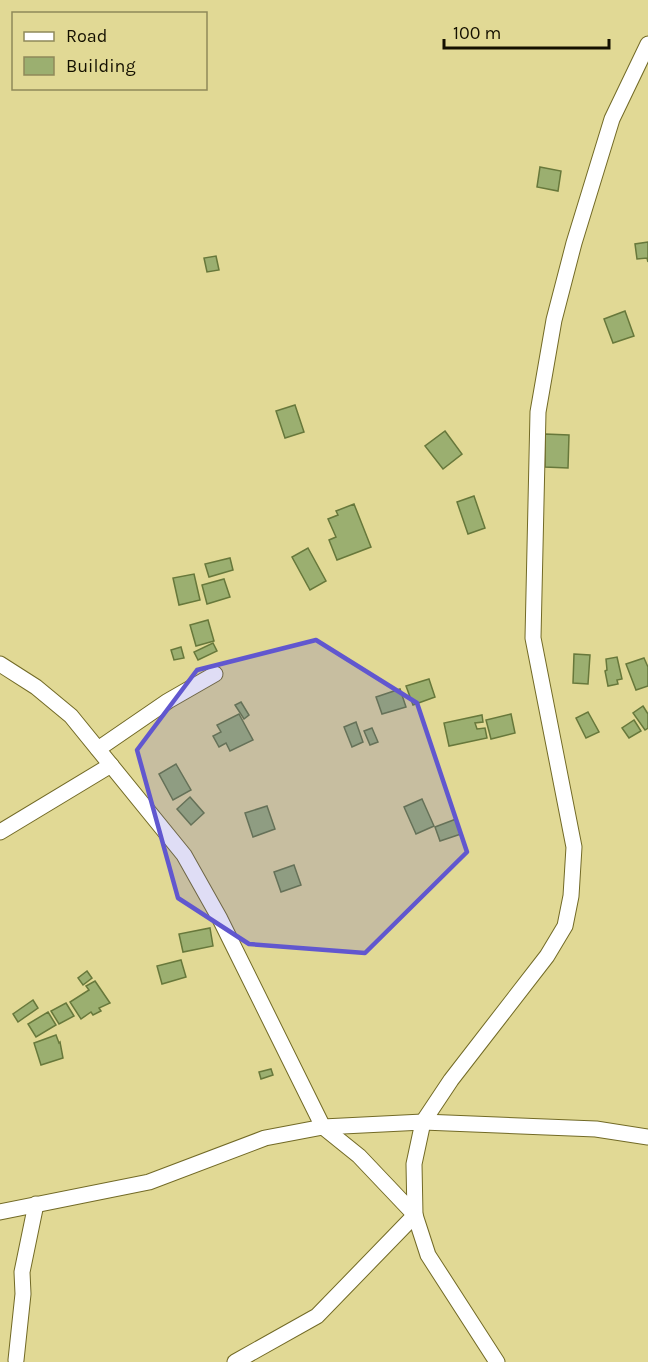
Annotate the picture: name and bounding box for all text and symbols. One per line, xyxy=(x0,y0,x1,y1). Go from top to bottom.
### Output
legend xyxy=(12,12,207,90)
scale bar xyxy=(444,12,609,50)
text: 100 m xyxy=(453,22,501,44)
text: Road xyxy=(66,25,107,47)
text: Building xyxy=(66,55,136,77)

